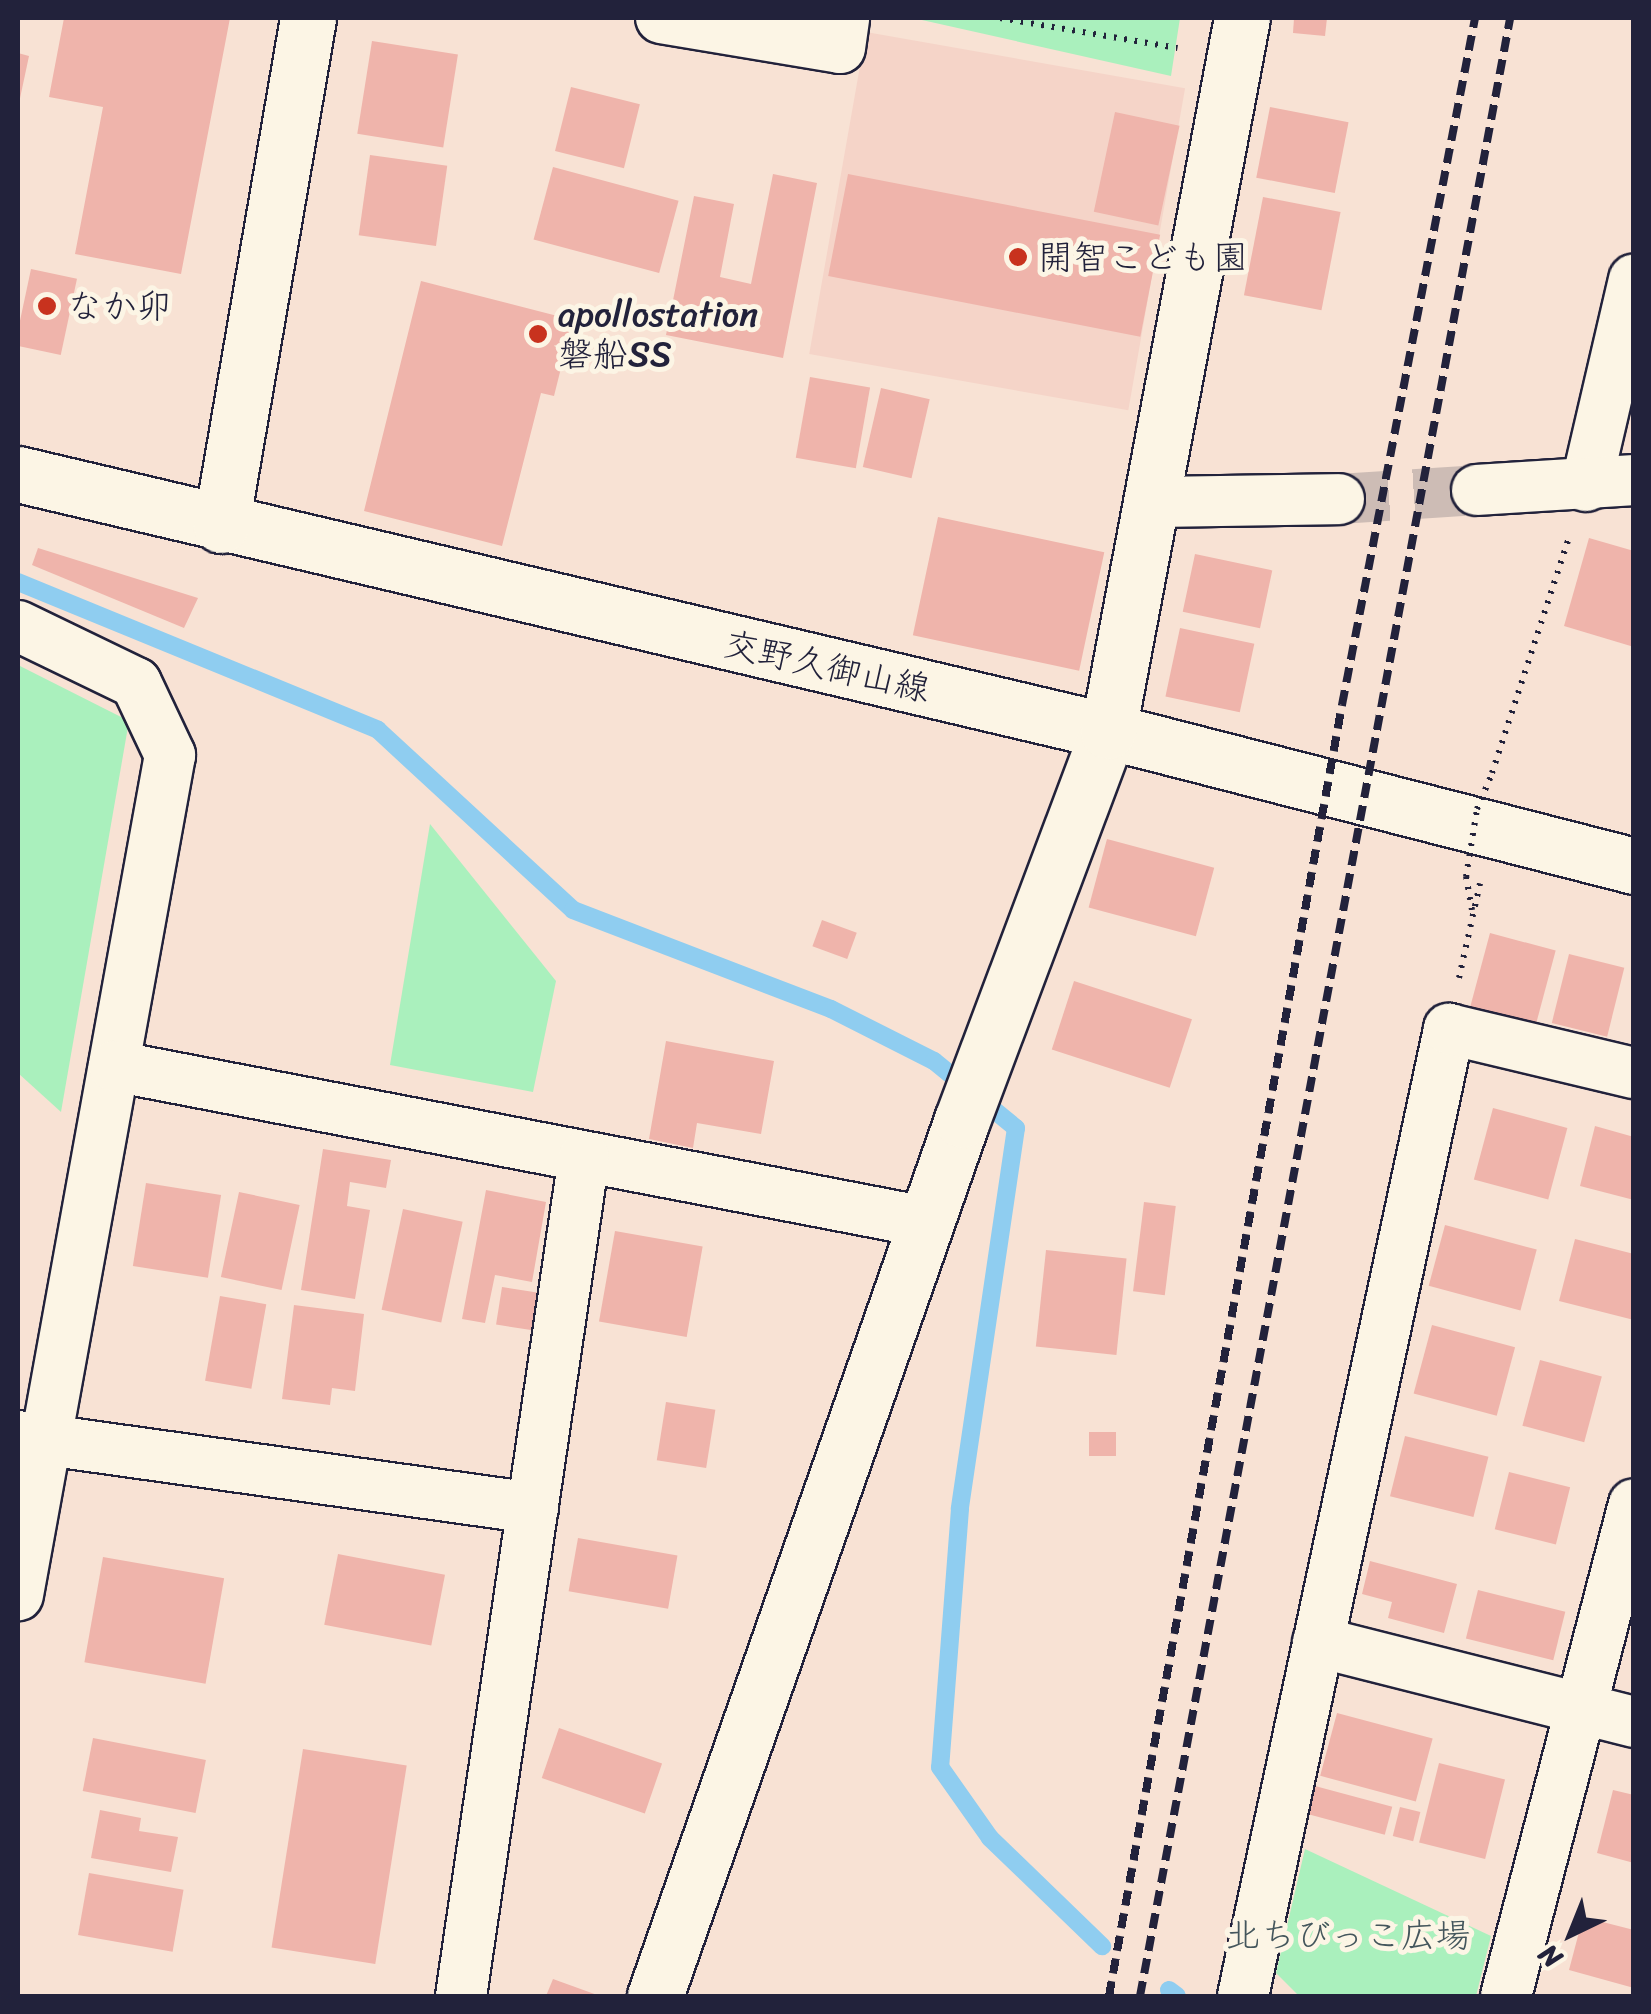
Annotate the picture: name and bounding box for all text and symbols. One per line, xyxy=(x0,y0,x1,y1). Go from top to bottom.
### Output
place label: 開智こども園 xyxy=(1038,236,1248,278)
marker: 開智こども園 xyxy=(1007,246,1029,268)
place label: なか卯 xyxy=(67,285,172,327)
place label: apollostation 磐船SS xyxy=(558,293,758,375)
marker: なか卯 xyxy=(36,295,58,317)
marker: apollostation 磐船SS xyxy=(527,323,549,345)
street label: 交野久御山線 xyxy=(720,622,934,710)
north arrow xyxy=(1521,1884,1621,1984)
park label: 北ちびっこ広場 xyxy=(1226,1914,1470,1956)
text: N xyxy=(1526,1932,1574,1981)

